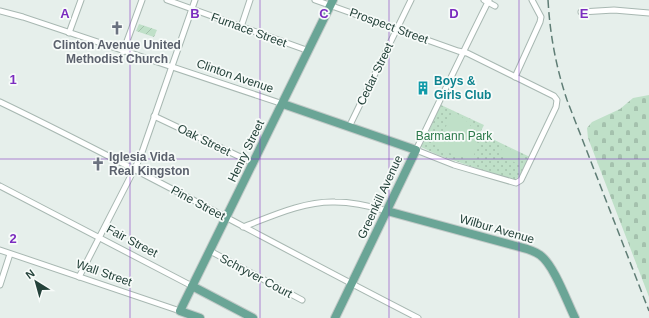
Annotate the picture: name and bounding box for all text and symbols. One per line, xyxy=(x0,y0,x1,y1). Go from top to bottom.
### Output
street label: Prospect Street xyxy=(348,5,431,47)
text: A xyxy=(60,6,70,21)
text: B xyxy=(190,6,200,21)
text: C xyxy=(319,6,329,21)
text: D xyxy=(449,6,459,21)
text: E xyxy=(580,6,589,21)
street label: Furnace Street xyxy=(209,10,289,50)
church icon: Clinton Avenue United Methodist Church xyxy=(109,20,125,36)
place label: Clinton Avenue United Methodist Church xyxy=(53,38,181,66)
street label: Cedar Street xyxy=(354,40,396,108)
street label: Clinton Avenue xyxy=(195,56,276,96)
text: 1 xyxy=(9,72,17,87)
place label: Boys & Girls Club xyxy=(434,74,491,102)
building icon: Boys & Girls Club xyxy=(415,80,431,96)
street label: Henry Street xyxy=(225,117,267,184)
street label: Oak Street xyxy=(175,121,233,159)
park label: Barmann Park xyxy=(416,129,493,143)
place label: Iglesia Vida Real Kingston xyxy=(109,150,190,178)
street label: Greenkill Avenue xyxy=(355,153,406,241)
church icon: Iglesia Vida Real Kingston xyxy=(90,156,106,172)
street label: Pine Street xyxy=(169,183,228,223)
street label: Wilbur Avenue xyxy=(458,212,536,246)
street label: Fair Street xyxy=(104,222,161,261)
text: 2 xyxy=(9,231,17,246)
street label: Schryver Court xyxy=(217,251,295,301)
street label: Wall Street xyxy=(74,257,134,289)
north arrow xyxy=(16,262,56,302)
text: N xyxy=(23,267,37,281)

